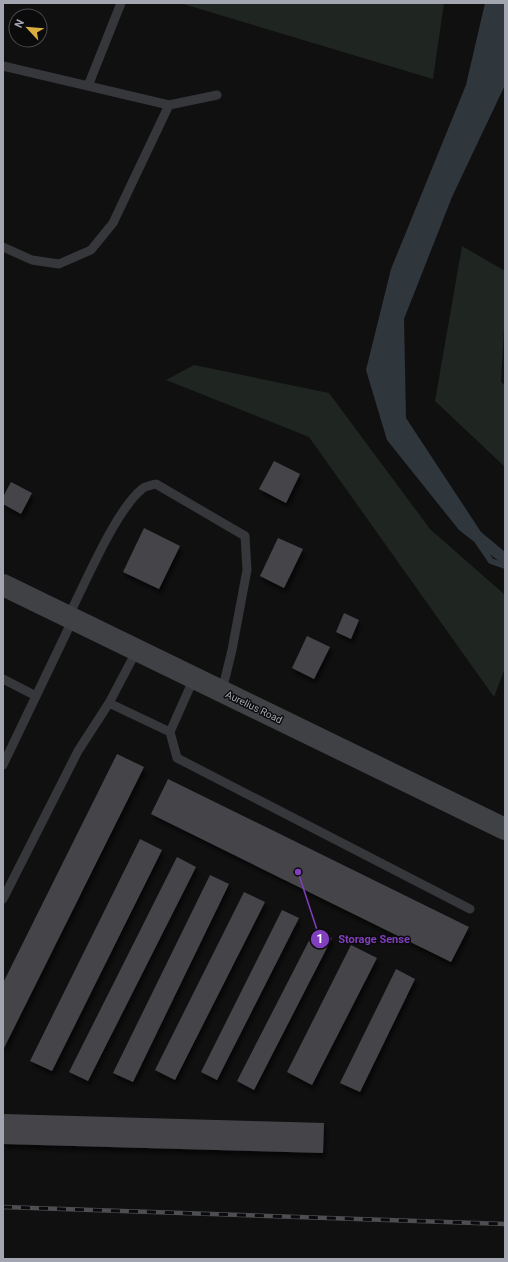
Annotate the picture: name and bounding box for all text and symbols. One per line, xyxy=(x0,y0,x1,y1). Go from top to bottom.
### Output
north arrow xyxy=(8,8,48,48)
text: N xyxy=(12,17,27,30)
street label: Aurelius Road xyxy=(224,689,284,725)
callout: Storage Sense xyxy=(310,927,418,950)
text: 1 xyxy=(317,932,323,946)
text: Storage Sense xyxy=(338,933,410,946)

